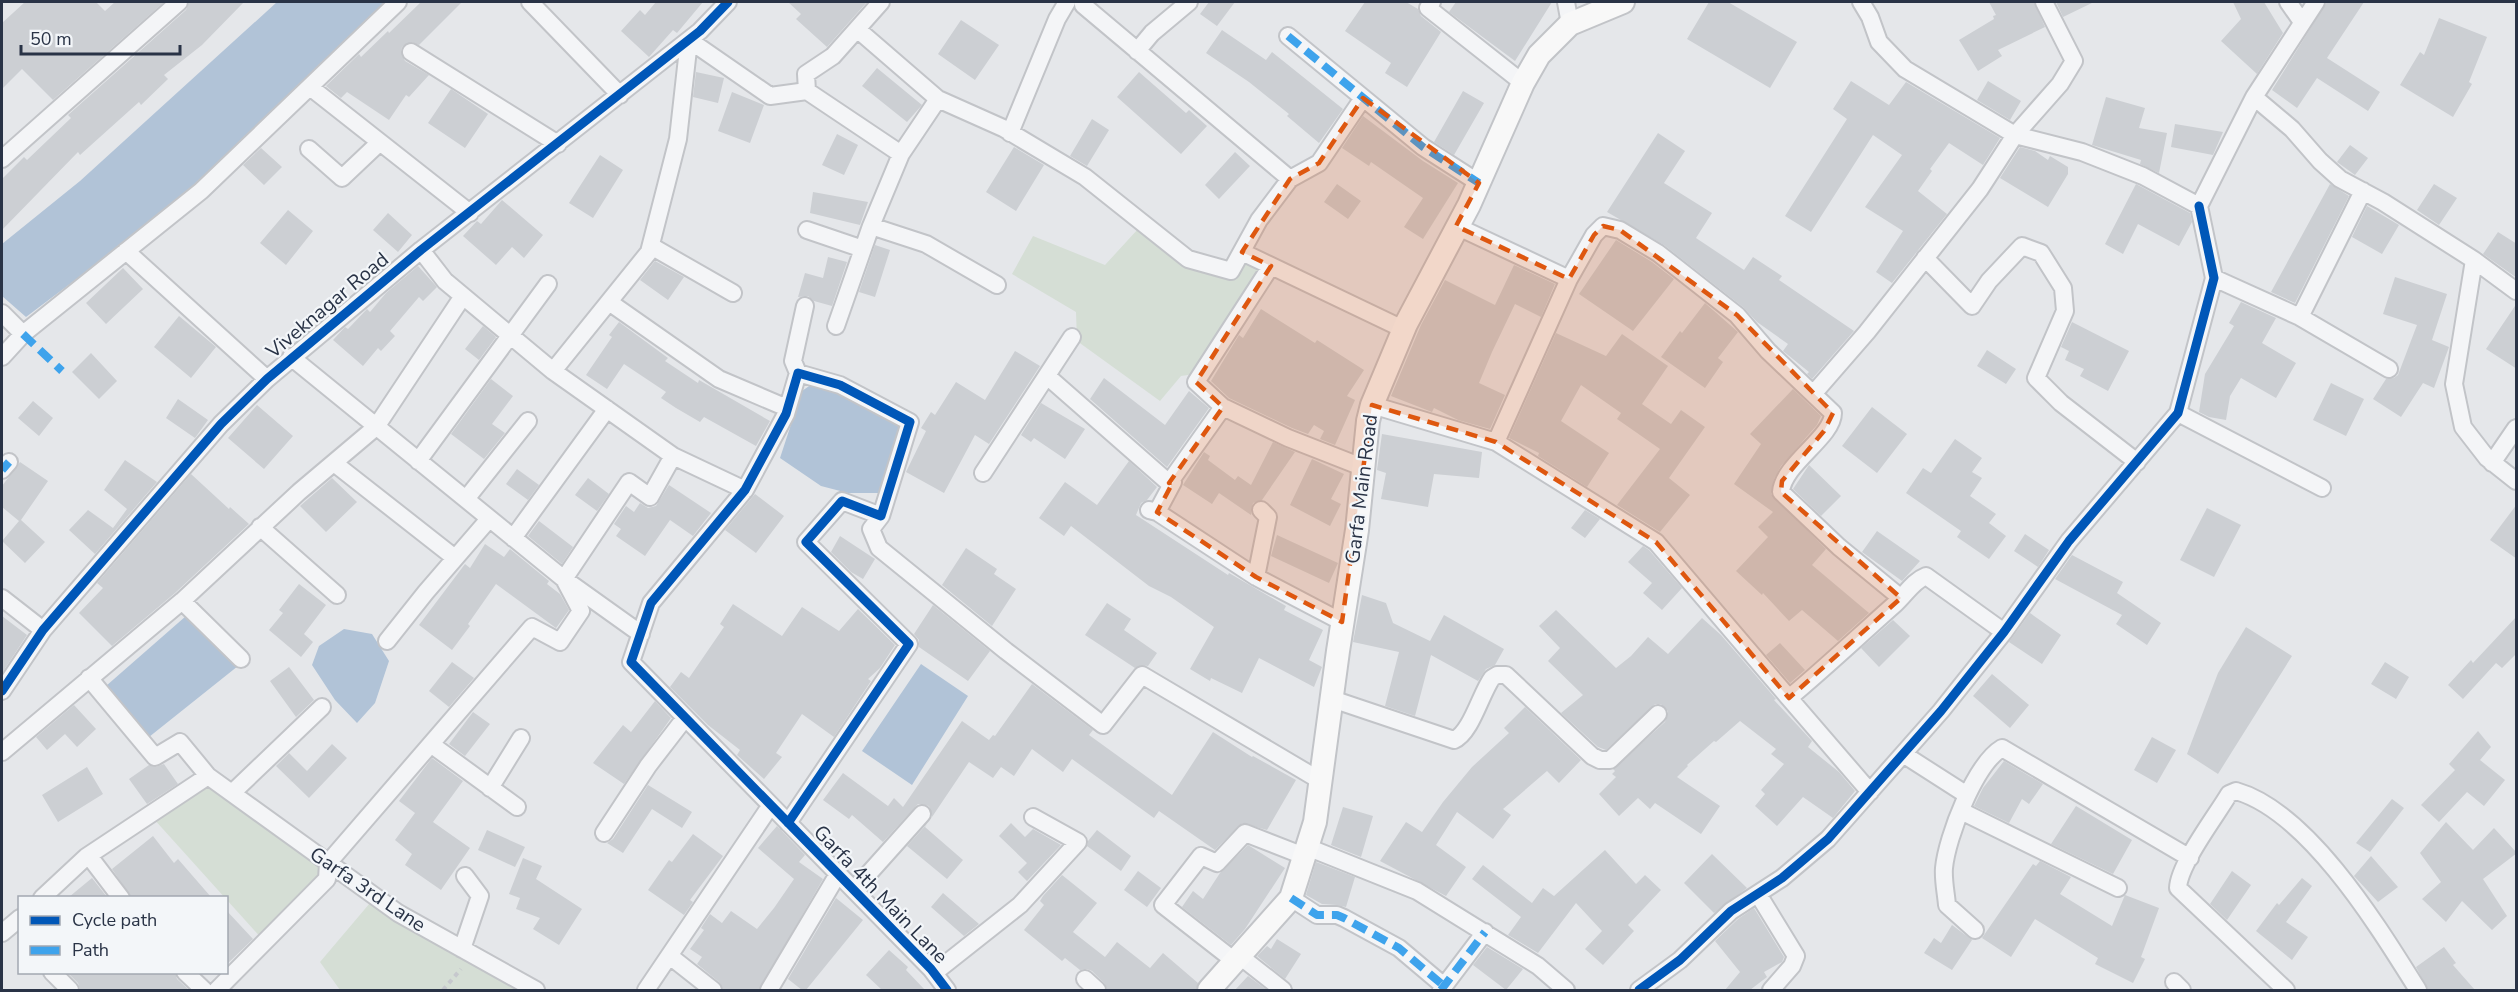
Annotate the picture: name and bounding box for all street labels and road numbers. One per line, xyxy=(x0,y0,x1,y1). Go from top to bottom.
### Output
street label: Viveknagar Road xyxy=(260,246,394,365)
street label: Garfa Main Road xyxy=(1339,413,1384,565)
street label: Garfa 4th Main Lane xyxy=(807,819,954,970)
street label: Garfa 3rd Lane xyxy=(304,841,431,938)

